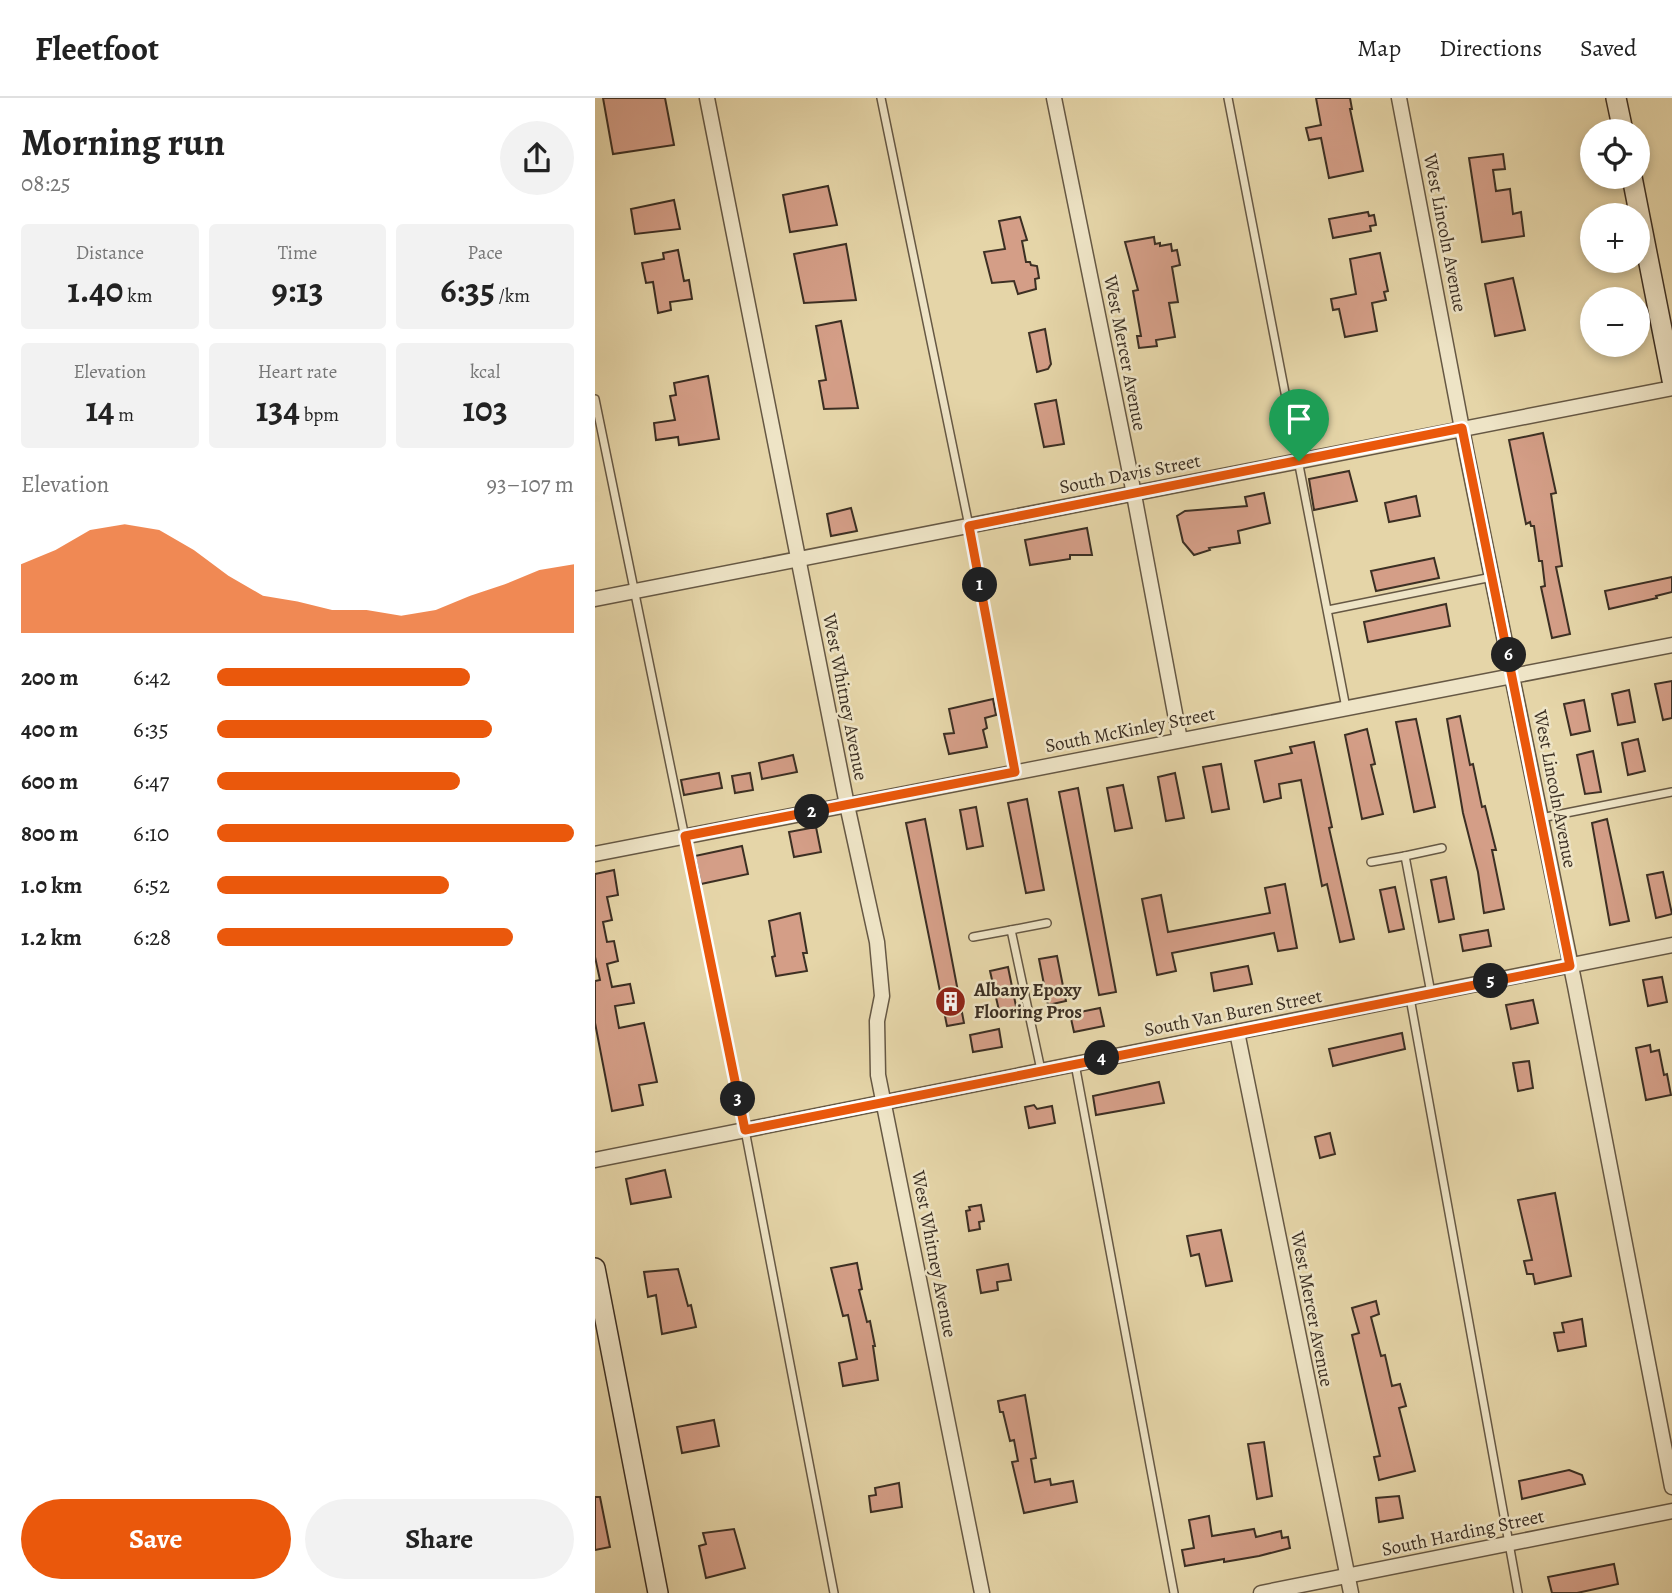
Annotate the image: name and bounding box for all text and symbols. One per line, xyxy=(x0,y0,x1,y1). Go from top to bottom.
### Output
text: Fleetfoot xyxy=(35,26,159,71)
text: Map xyxy=(1357,32,1401,64)
text: Directions xyxy=(1439,32,1542,64)
text: Saved xyxy=(1580,32,1637,64)
text: Morning run xyxy=(21,116,225,168)
map controls xyxy=(1580,119,1650,357)
button: locate xyxy=(1580,119,1650,189)
button: share xyxy=(500,121,574,195)
street label: West Lincoln Avenue xyxy=(1417,151,1473,314)
text: 08:25 xyxy=(21,168,71,199)
button: + xyxy=(1580,203,1650,273)
text: Distance xyxy=(76,240,144,266)
text: Time xyxy=(278,240,317,266)
text: Pace xyxy=(468,240,503,266)
text: 1.40 xyxy=(67,266,123,314)
text: 9:13 xyxy=(271,266,324,314)
text: 6:35 xyxy=(440,266,495,314)
street label: West Mercer Avenue xyxy=(1097,272,1153,433)
text: km xyxy=(123,283,152,309)
text: /km xyxy=(495,283,530,309)
button: − xyxy=(1580,287,1650,357)
text: Elevation xyxy=(73,359,146,385)
text: Heart rate xyxy=(258,359,337,385)
text: kcal xyxy=(470,359,500,385)
text: 14 xyxy=(86,385,115,433)
text: 134 xyxy=(256,385,300,433)
text: 103 xyxy=(463,385,508,433)
pin xyxy=(1269,389,1329,461)
icon: arrive xyxy=(1280,400,1318,438)
text: m xyxy=(115,402,134,428)
text: bpm xyxy=(300,402,339,428)
street label: South Davis Street xyxy=(1057,448,1203,500)
text: Elevation xyxy=(21,469,109,500)
text: 93–107 m xyxy=(487,469,574,500)
pin: 1 xyxy=(963,568,997,602)
text: 1 xyxy=(976,571,983,597)
street label: West Whitney Avenue xyxy=(816,610,874,783)
pin: 6 xyxy=(1492,638,1527,672)
text: 6 xyxy=(1504,641,1513,667)
text: 200 m xyxy=(21,662,79,693)
text: 6:42 xyxy=(133,662,170,693)
street label: South McKinley Street xyxy=(1043,701,1217,759)
street label: West Lincoln Avenue xyxy=(1527,707,1583,870)
text: 400 m xyxy=(21,714,78,745)
text: 6:35 xyxy=(133,714,169,745)
text: 600 m xyxy=(21,766,78,797)
text: 6:47 xyxy=(133,766,169,797)
pin: 2 xyxy=(795,794,829,830)
text: 2 xyxy=(807,798,816,824)
text: 800 m xyxy=(21,818,78,849)
text: 6:10 xyxy=(133,818,169,849)
text: 1.0 km xyxy=(21,870,82,901)
text: 6:52 xyxy=(133,870,170,901)
text: 1.2 km xyxy=(21,922,82,953)
text: 6:28 xyxy=(133,922,171,953)
pin: 5 xyxy=(1473,964,1509,998)
text: 5 xyxy=(1486,967,1495,993)
place label: Albany Epoxy Flooring Pros xyxy=(973,977,1083,1025)
street label: South Van Buren Street xyxy=(1142,983,1324,1043)
building icon: Albany Epoxy Flooring Pros xyxy=(934,984,968,1018)
pin: 4 xyxy=(1085,1040,1119,1076)
text: 4 xyxy=(1097,1044,1106,1070)
pin: 3 xyxy=(720,1082,755,1116)
text: 3 xyxy=(733,1085,742,1111)
street label: West Whitney Avenue xyxy=(905,1167,963,1340)
street label: West Mercer Avenue xyxy=(1284,1228,1340,1389)
button: Save xyxy=(21,1499,291,1579)
button: Share xyxy=(305,1499,574,1579)
street label: South Harding Street xyxy=(1379,1503,1547,1563)

